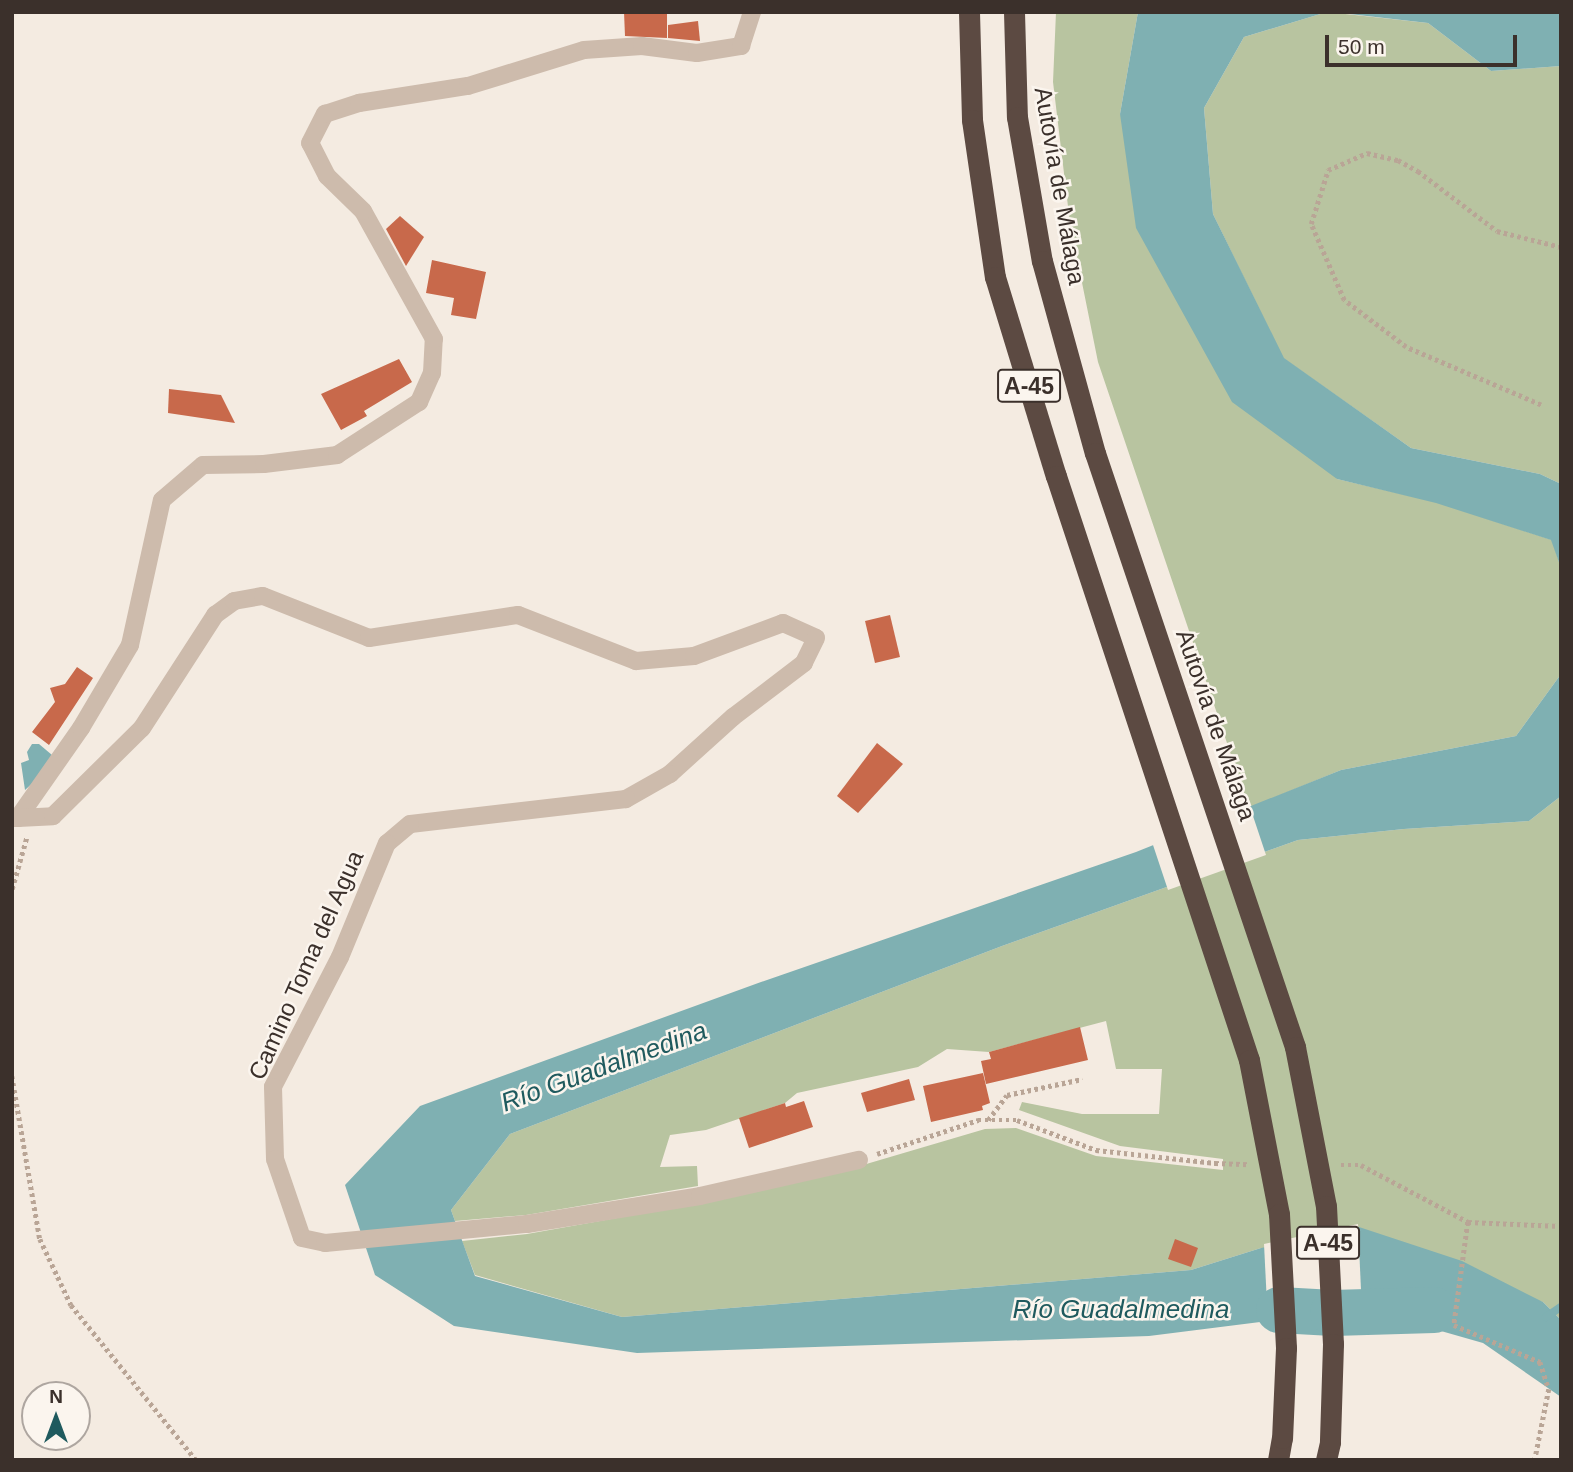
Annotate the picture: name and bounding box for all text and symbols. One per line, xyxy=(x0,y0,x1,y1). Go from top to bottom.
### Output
scale bar xyxy=(1328,21,1520,65)
text: 50 m xyxy=(1338,35,1385,58)
street label: Autovía de Málaga xyxy=(1028,85,1092,287)
road number: A-45 xyxy=(996,366,1062,406)
street label: Autovía de Málaga xyxy=(1170,626,1262,824)
street label: Camino Toma del Agua xyxy=(242,845,370,1085)
water label: Río Guadalmedina xyxy=(497,1015,711,1119)
road number: A-45 xyxy=(1295,1224,1361,1262)
water label: Río Guadalmedina xyxy=(1013,1294,1229,1326)
north arrow xyxy=(21,1381,91,1451)
text: N xyxy=(49,1386,63,1407)

